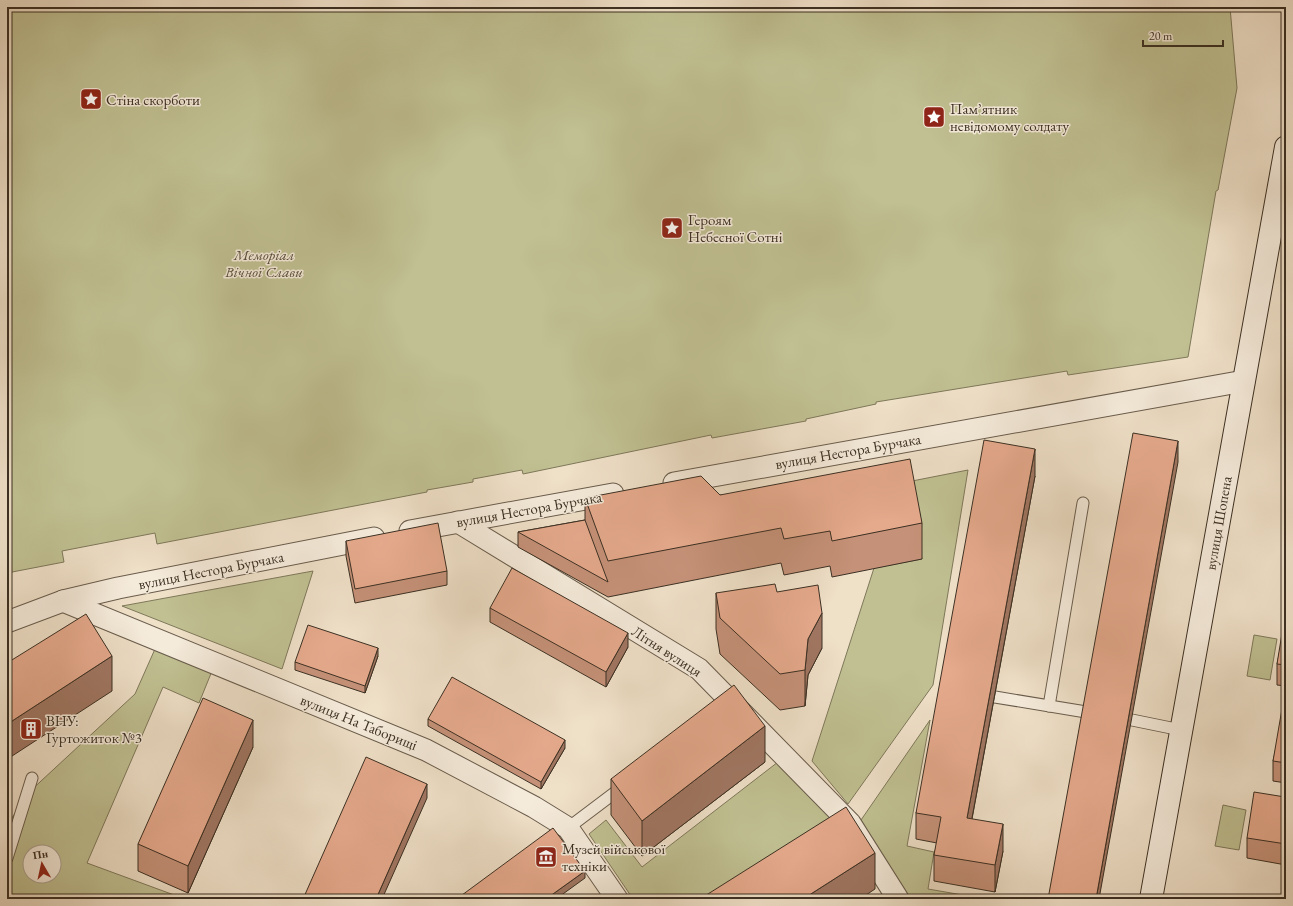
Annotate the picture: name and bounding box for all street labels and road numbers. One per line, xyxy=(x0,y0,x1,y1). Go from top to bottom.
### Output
street label: вулиця Нестора Бурчака xyxy=(774,429,922,473)
street label: вулиця Шопена xyxy=(1200,475,1236,571)
street label: вулиця Нестора Бурчака xyxy=(455,487,603,531)
street label: вулиця Нестора Бурчака xyxy=(137,547,285,593)
street label: Літня вулиця xyxy=(628,621,706,681)
street label: вулиця На Таборищі xyxy=(298,690,421,754)

